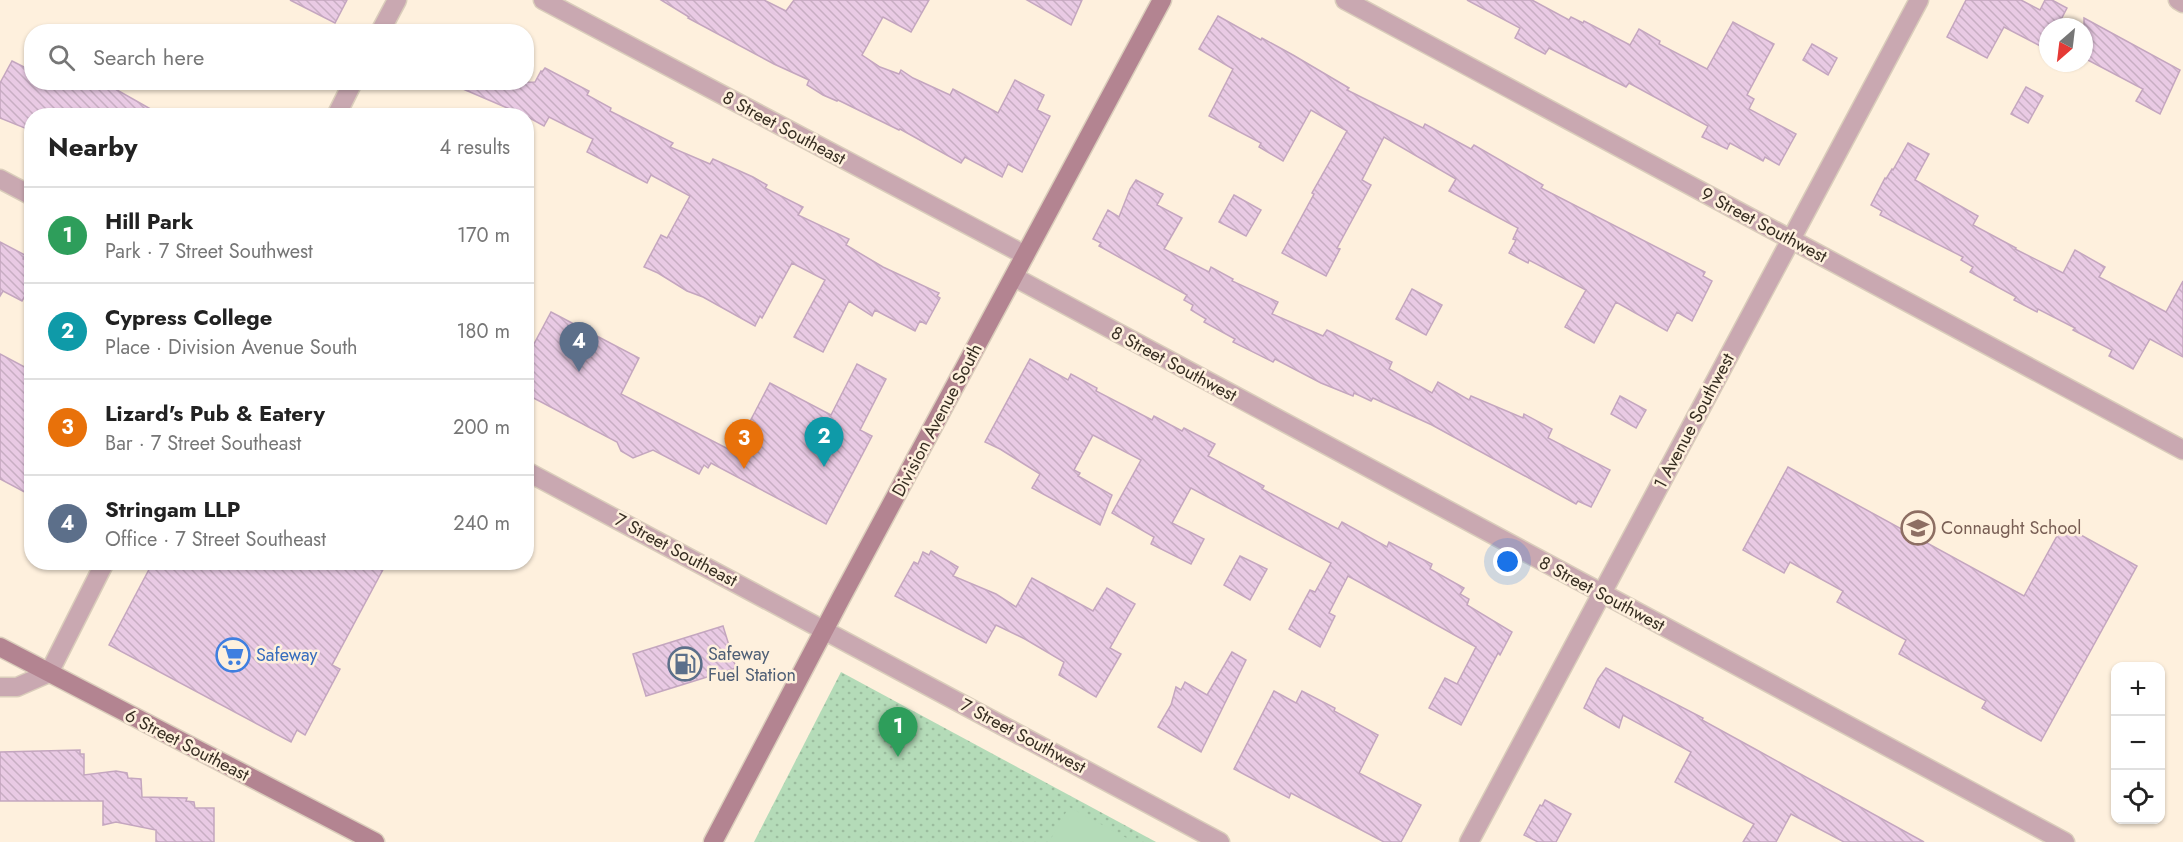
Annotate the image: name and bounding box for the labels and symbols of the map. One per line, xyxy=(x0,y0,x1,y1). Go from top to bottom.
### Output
north arrow xyxy=(2039,18,2093,72)
street label: 8 Street Southeast xyxy=(718,85,851,172)
street label: 9 Street Southwest xyxy=(1696,181,1832,270)
street label: 8 Street Southwest xyxy=(1106,320,1242,408)
pin: 4 xyxy=(560,322,598,372)
street label: Division Avenue South xyxy=(885,339,989,501)
street label: 1 Avenue Southwest xyxy=(1647,348,1741,494)
pin: 2 xyxy=(804,418,844,467)
pin: 3 xyxy=(724,420,764,469)
street label: 7 Street Southeast xyxy=(610,507,743,594)
school or university icon: Connaught School xyxy=(1900,510,1936,546)
place label: Connaught School xyxy=(1941,515,2081,541)
your location xyxy=(1493,547,1522,576)
street label: 8 Street Southwest xyxy=(1534,550,1670,638)
supermarket icon: Safeway xyxy=(215,637,251,673)
place label: Safeway Fuel Station xyxy=(708,641,796,688)
place label: Safeway xyxy=(256,642,317,668)
fuel station icon: Safeway Fuel Station xyxy=(667,646,703,682)
street label: 7 Street Southwest xyxy=(956,692,1091,780)
street label: 6 Street Southeast xyxy=(120,702,254,788)
pin: 1 xyxy=(878,708,918,757)

